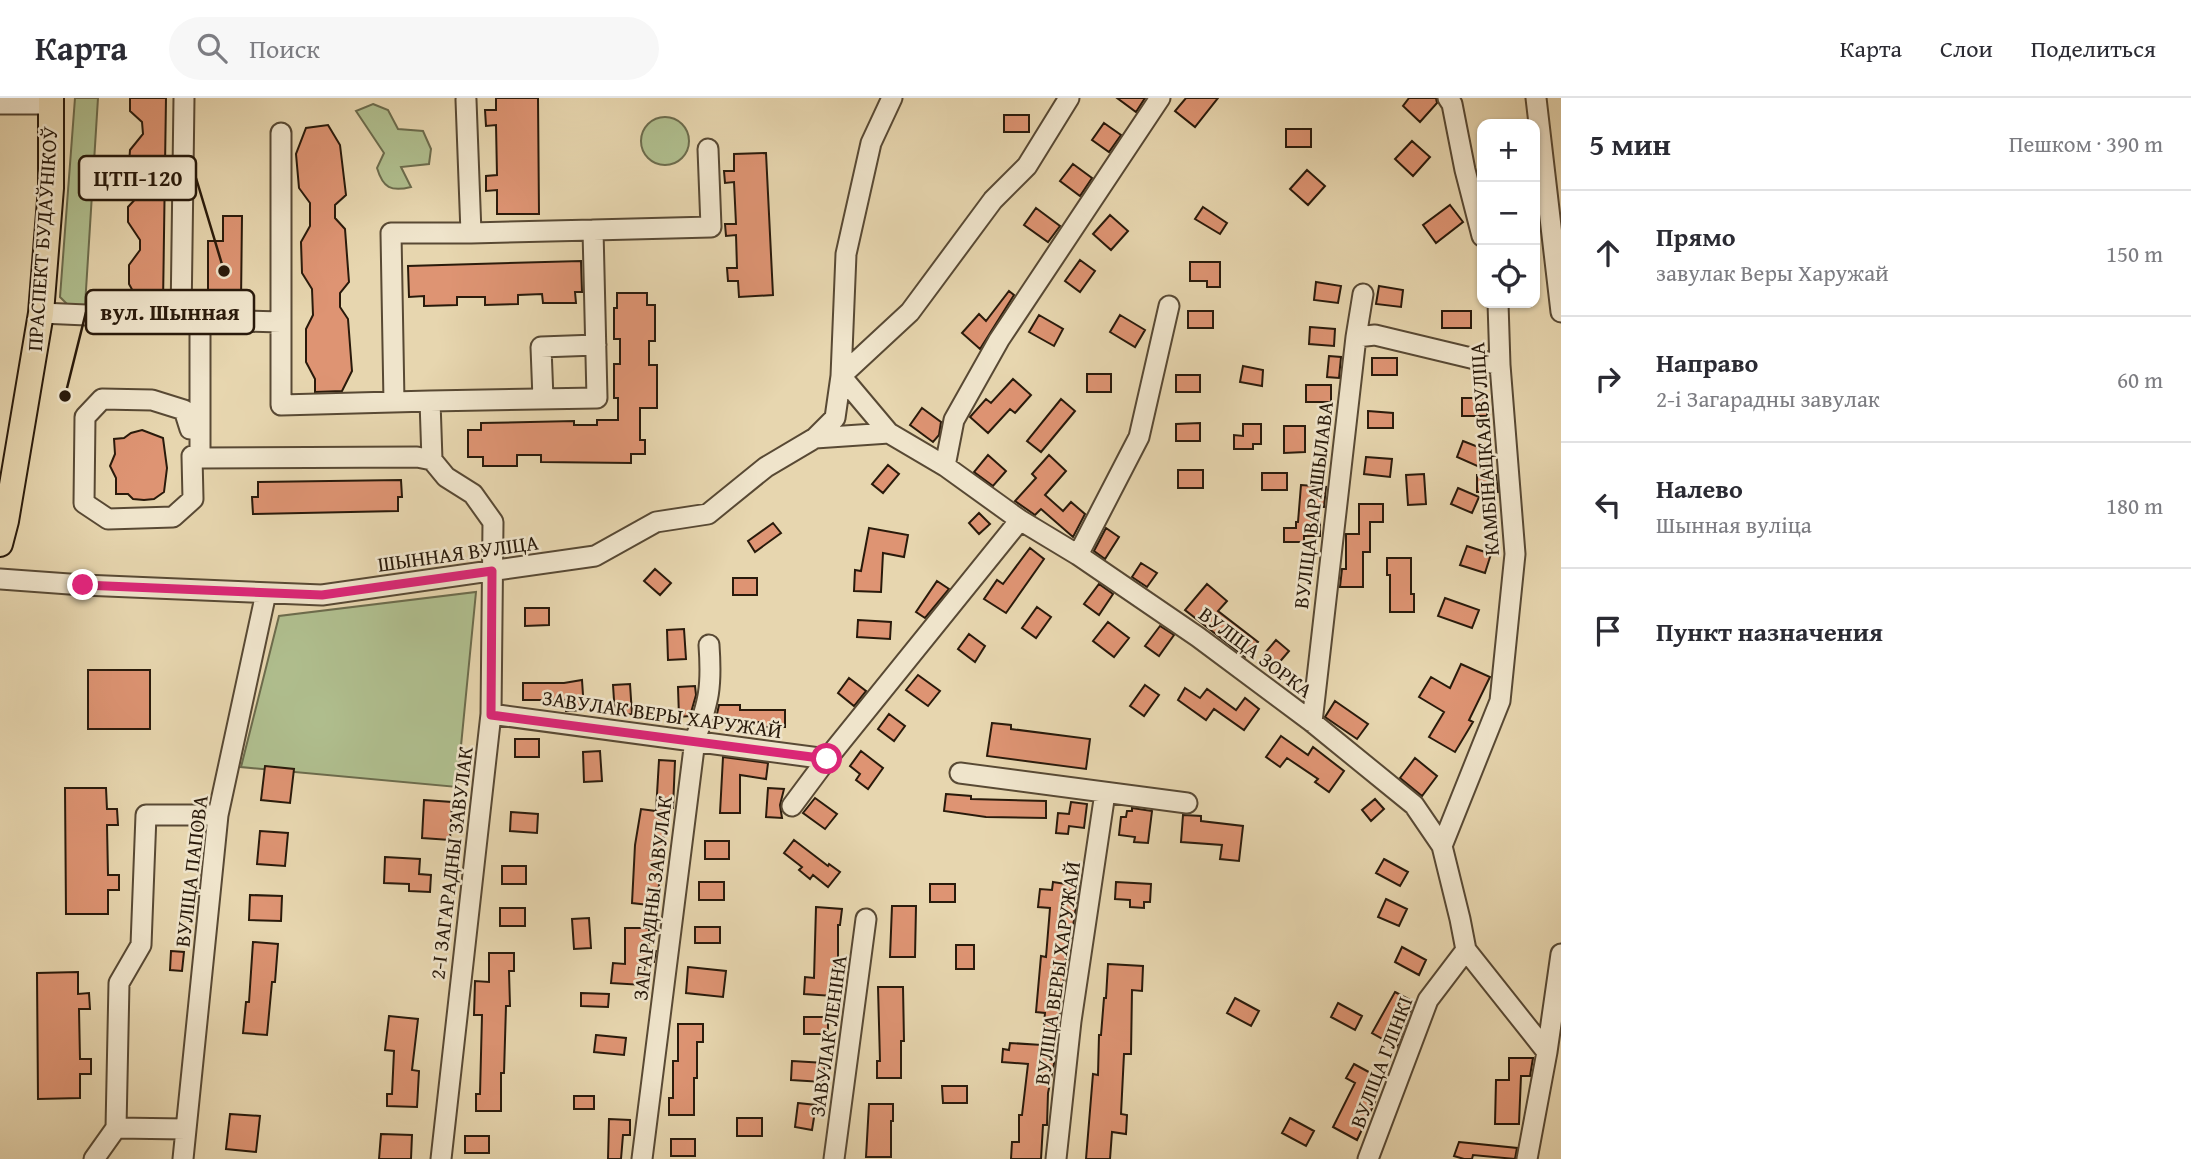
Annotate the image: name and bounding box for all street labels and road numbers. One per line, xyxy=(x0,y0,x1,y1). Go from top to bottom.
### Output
street label: ПРАСПЕКТ БУДАЎНІКОЎ xyxy=(19,126,65,352)
street label: КАМБІНАЦКАЯ ВУЛІЦА xyxy=(1461,341,1507,557)
street label: ВУЛІЦА ВАРАШЫЛАВА xyxy=(1285,399,1341,610)
street label: ШЫННАЯ ВУЛІЦА xyxy=(376,526,541,580)
street label: ВУЛІЦА ЗОРКА xyxy=(1192,599,1320,705)
street label: ЗАВУЛАК ВЕРЫ ХАРУЖАЙ xyxy=(540,682,784,746)
street label: 2-І ЗАГАРАДНЫ ЗАВУЛАК xyxy=(421,745,481,981)
street label: ВУЛІЦА ПАПОВА xyxy=(166,793,216,949)
street label: ЗАГАРАДНЫ ЗАВУЛАК xyxy=(624,794,680,1002)
street label: ВУЛІЦА ВЕРЫ ХАРУЖАЙ xyxy=(1026,859,1088,1087)
street label: ЗАВУЛАК ЛЕНІНА xyxy=(801,953,855,1119)
street label: ВУЛІЦА ГЛІНКІ xyxy=(1342,992,1420,1132)

